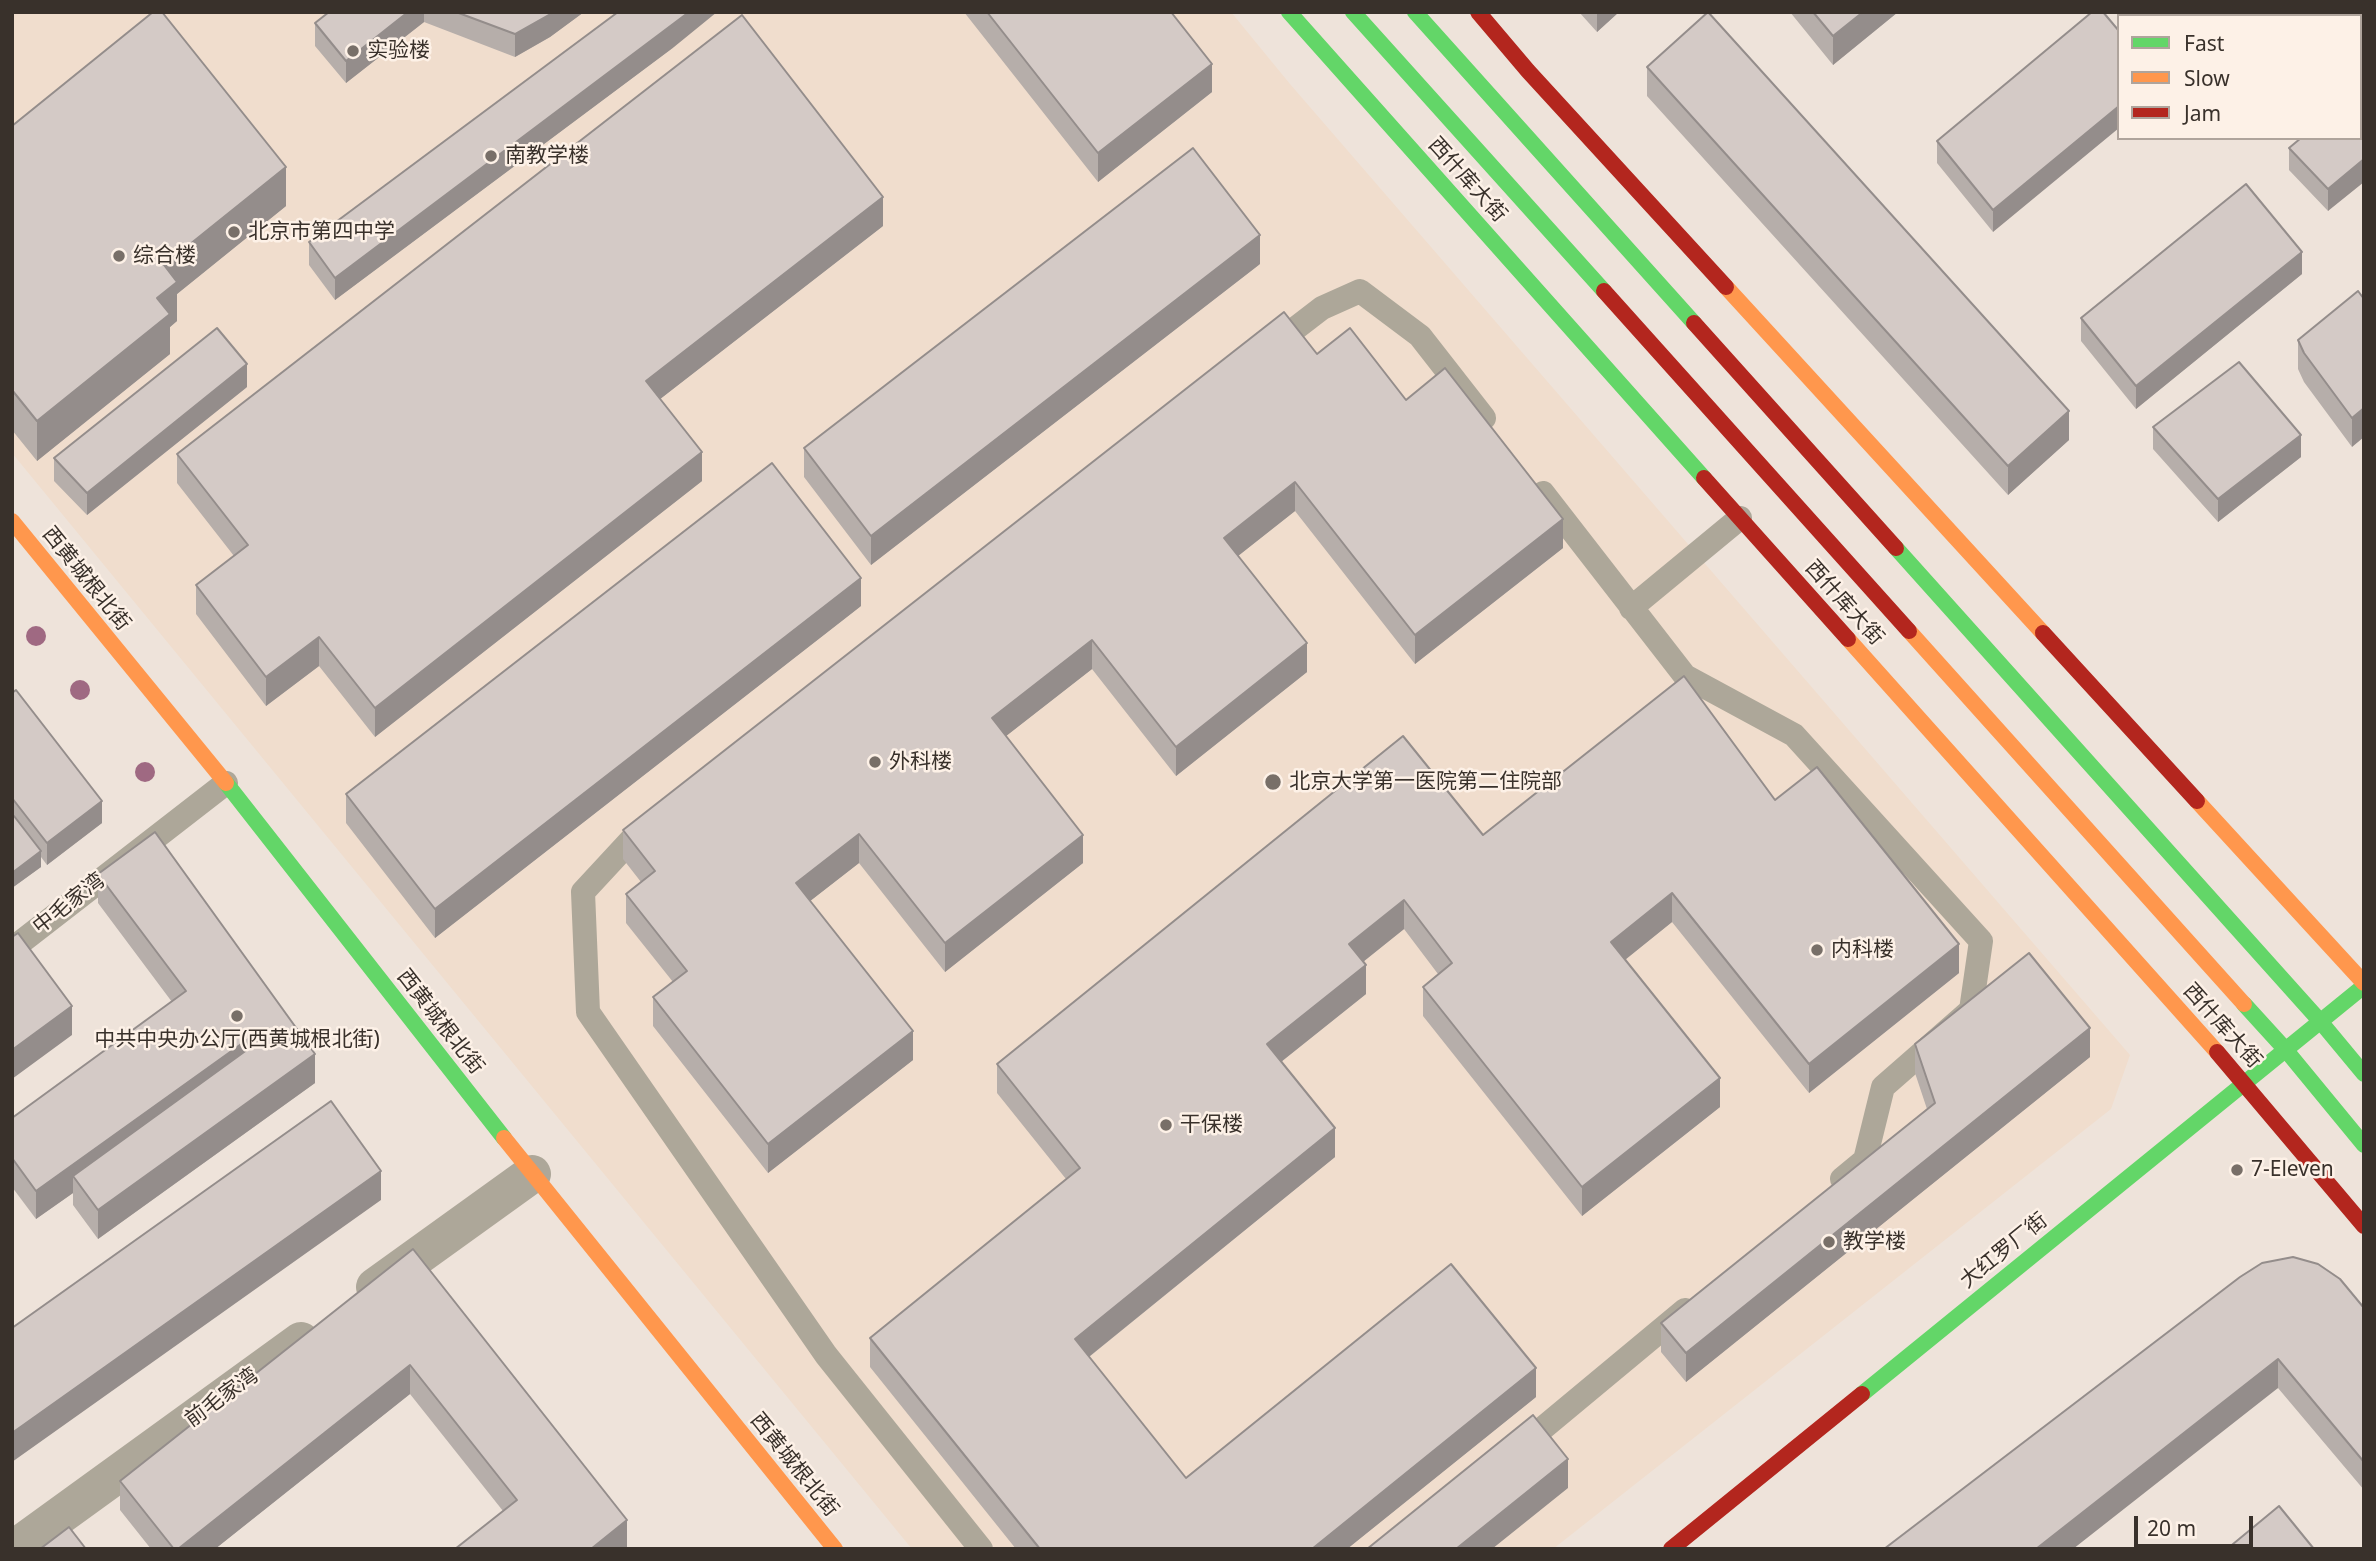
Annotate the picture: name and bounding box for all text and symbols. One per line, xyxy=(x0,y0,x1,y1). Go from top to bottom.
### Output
legend xyxy=(2117,14,2362,140)
text: Fast xyxy=(2184,29,2224,57)
place label: 实验楼 xyxy=(367,38,430,64)
marker: 实验楼 xyxy=(345,43,361,59)
text: Slow xyxy=(2184,64,2230,92)
text: Jam xyxy=(2184,99,2221,127)
street label: 西什库大街 xyxy=(1423,133,1511,227)
place label: 南教学楼 xyxy=(505,143,589,169)
marker: 南教学楼 xyxy=(483,148,499,164)
place label: 北京市第四中学 xyxy=(248,219,395,245)
marker: 北京市第四中学 xyxy=(226,224,242,240)
place label: 综合楼 xyxy=(133,243,196,269)
marker: 综合楼 xyxy=(111,248,127,264)
street label: 西黄城根北街 xyxy=(37,522,135,636)
street label: 西什库大街 xyxy=(1800,556,1888,650)
place label: 外科楼 xyxy=(889,749,952,775)
marker: 外科楼 xyxy=(867,754,883,770)
place label: 北京大学第一医院第二住院部 xyxy=(1289,769,1562,795)
marker: 北京大学第一医院第二住院部 xyxy=(1263,772,1283,792)
street label: 中毛家湾 xyxy=(28,868,110,940)
place label: 内科楼 xyxy=(1831,937,1894,963)
marker: 内科楼 xyxy=(1809,942,1825,958)
street label: 西黄城根北街 xyxy=(391,965,489,1079)
street label: 西什库大街 xyxy=(2178,979,2266,1073)
marker: 中共中央办公厅(西黄城根北街) xyxy=(229,1008,245,1024)
place label: 中共中央办公厅(西黄城根北街) xyxy=(94,1027,380,1053)
place label: 干保楼 xyxy=(1180,1112,1243,1138)
marker: 干保楼 xyxy=(1158,1117,1174,1133)
place label: 7-Eleven xyxy=(2251,1157,2334,1183)
marker: 7-Eleven xyxy=(2229,1162,2245,1178)
street label: 大红罗厂街 xyxy=(1955,1208,2053,1294)
place label: 教学楼 xyxy=(1843,1229,1906,1255)
marker: 教学楼 xyxy=(1821,1234,1837,1250)
street label: 前毛家湾 xyxy=(181,1363,263,1433)
street label: 西黄城根北街 xyxy=(745,1408,843,1522)
scale bar xyxy=(2138,1502,2257,1546)
text: 20 m xyxy=(2147,1514,2196,1542)

